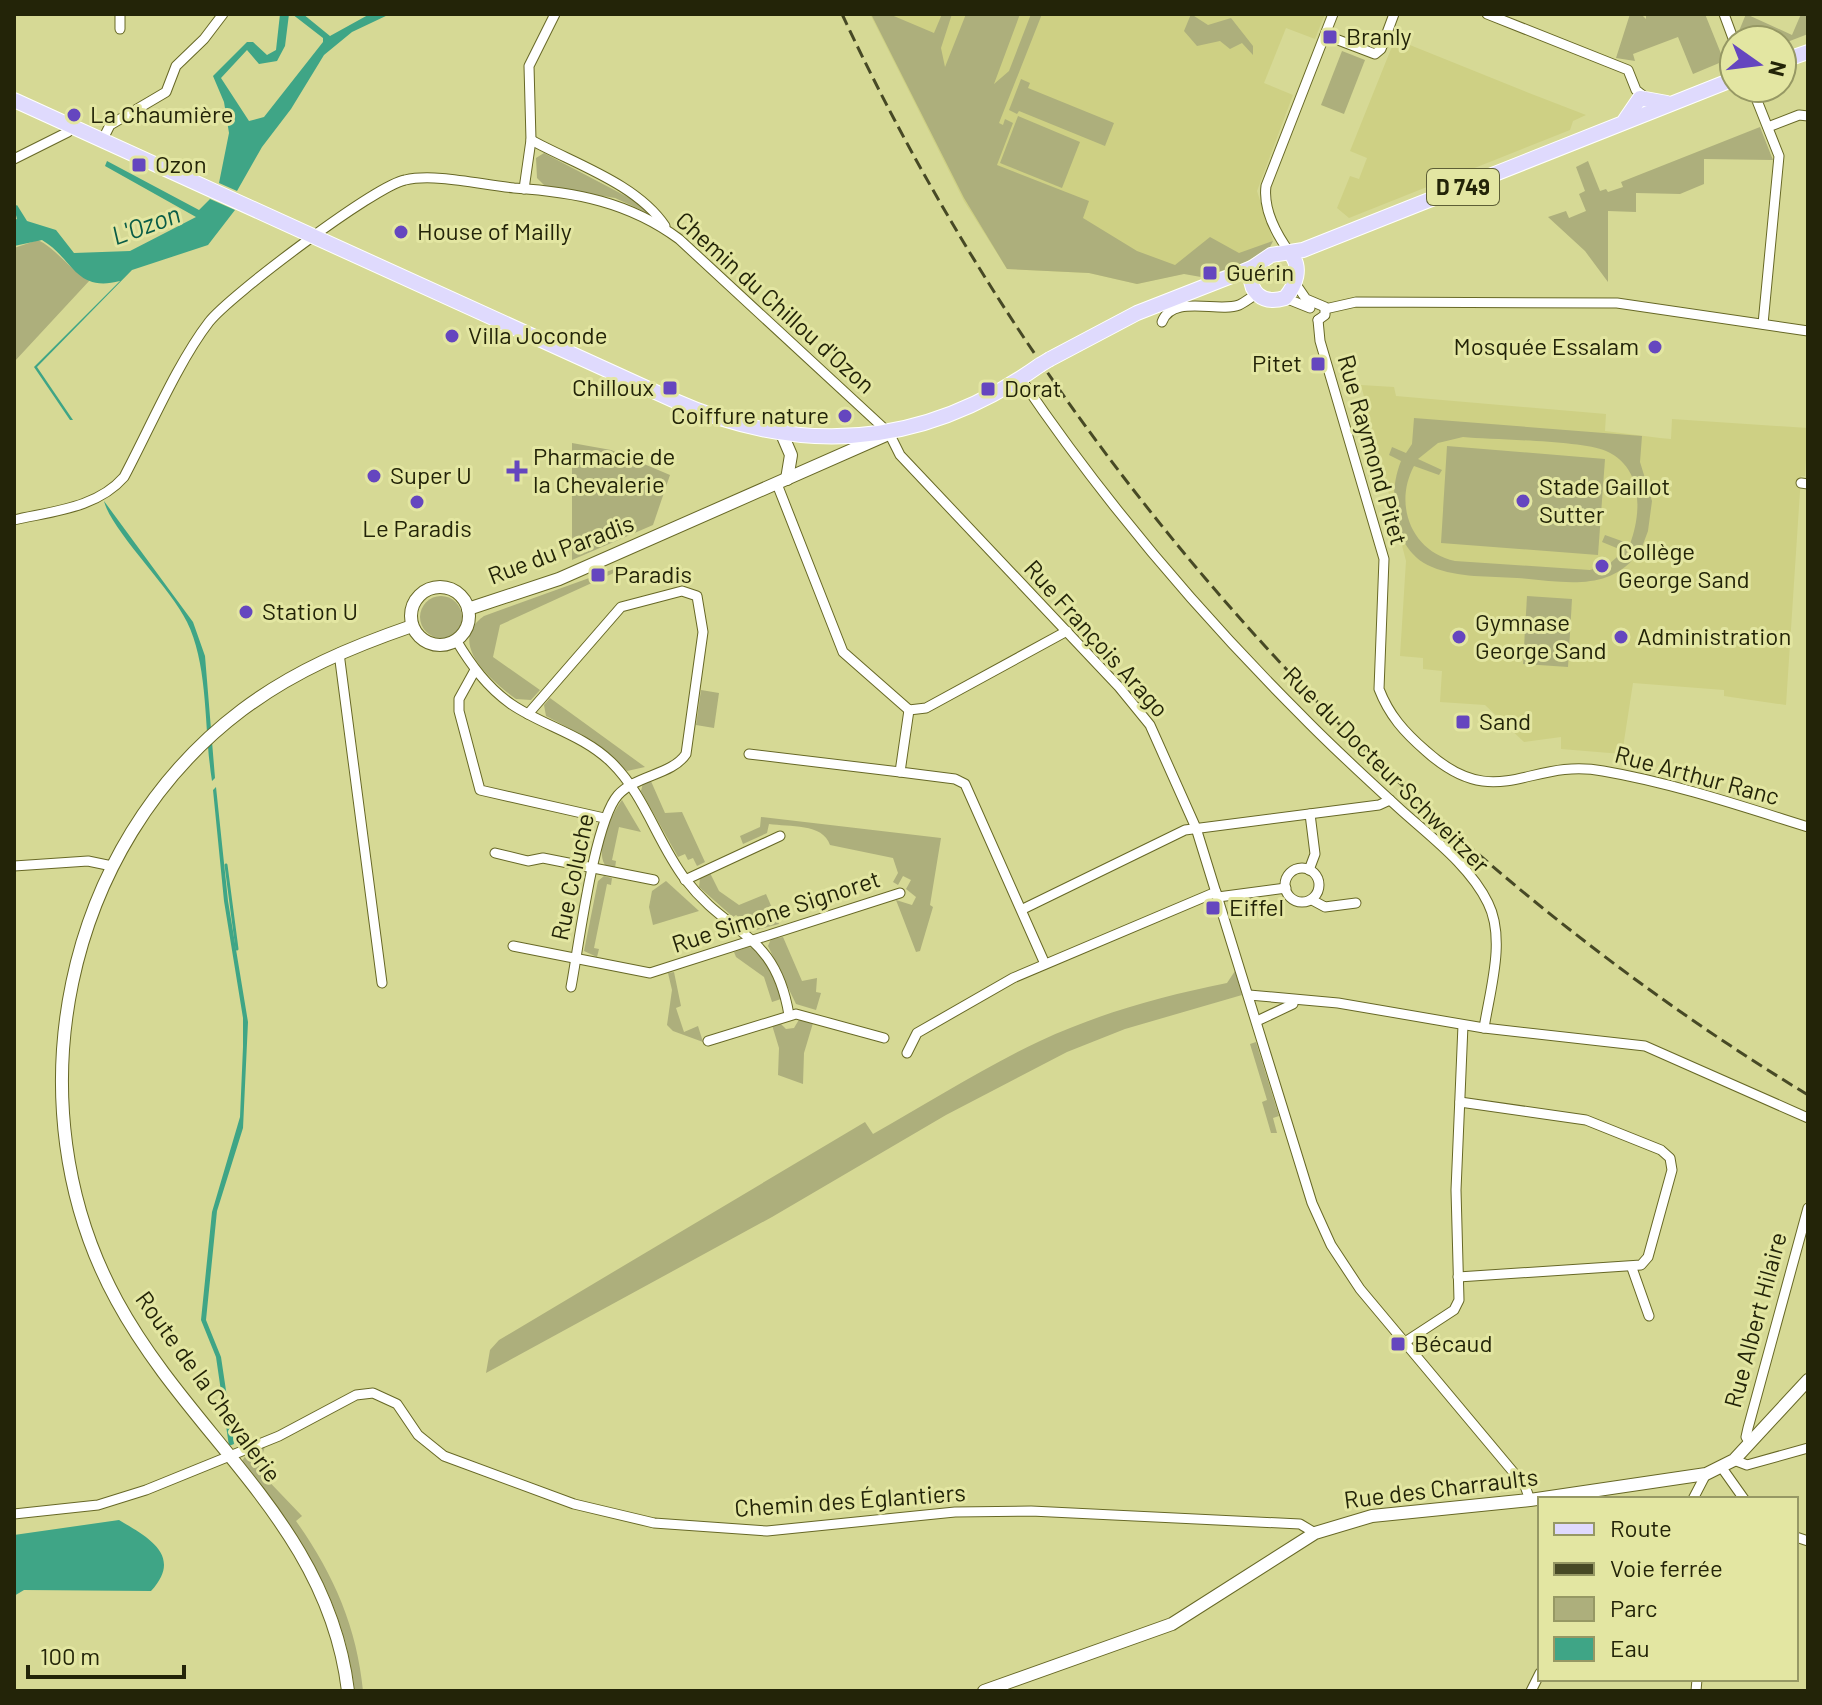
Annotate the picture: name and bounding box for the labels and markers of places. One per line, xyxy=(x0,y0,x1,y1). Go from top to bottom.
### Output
place label: Branly xyxy=(1346,21,1412,50)
marker: Branly xyxy=(1321,28,1339,46)
place label: La Chaumière xyxy=(90,99,234,128)
marker: La Chaumière xyxy=(65,106,83,124)
place label: Ozon xyxy=(155,149,207,178)
marker: Ozon xyxy=(130,156,148,174)
place label: House of Mailly xyxy=(417,216,572,245)
marker: House of Mailly xyxy=(392,223,410,241)
place label: Guérin xyxy=(1226,257,1294,286)
marker: Guérin xyxy=(1201,264,1219,282)
place label: Villa Joconde xyxy=(468,320,607,349)
marker: Villa Joconde xyxy=(443,327,461,345)
place label: Mosquée Essalam xyxy=(1454,331,1639,360)
marker: Mosquée Essalam xyxy=(1646,338,1664,356)
place label: Pitet xyxy=(1252,348,1302,377)
marker: Pitet xyxy=(1309,355,1327,373)
place label: Chilloux xyxy=(572,372,654,401)
place label: Dorat xyxy=(1004,373,1062,402)
marker: Chilloux xyxy=(661,379,679,397)
marker: Dorat xyxy=(979,380,997,398)
place label: Coiffure nature xyxy=(671,400,829,429)
marker: Coiffure nature xyxy=(836,407,854,425)
place label: Pharmacie de la Chevalerie xyxy=(533,441,675,498)
place label: Super U xyxy=(390,460,472,489)
marker: Pharmacie de la Chevalerie xyxy=(508,462,526,480)
marker: Super U xyxy=(365,467,383,485)
place label: Stade Gaillot Sutter xyxy=(1539,471,1670,528)
marker: Stade Gaillot Sutter xyxy=(1514,492,1532,510)
marker: Le Paradis xyxy=(408,493,426,511)
place label: Le Paradis xyxy=(362,513,472,542)
place label: Collège George Sand xyxy=(1618,536,1750,593)
marker: Collège George Sand xyxy=(1593,557,1611,575)
place label: Paradis xyxy=(614,559,692,588)
marker: Paradis xyxy=(589,566,607,584)
place label: Station U xyxy=(262,596,358,625)
marker: Station U xyxy=(237,603,255,621)
place label: Gymnase George Sand xyxy=(1475,607,1607,664)
place label: Administration xyxy=(1637,621,1791,650)
marker: Gymnase George Sand xyxy=(1450,628,1468,646)
marker: Administration xyxy=(1612,628,1630,646)
place label: Sand xyxy=(1479,706,1531,735)
marker: Sand xyxy=(1454,713,1472,731)
place label: Eiffel xyxy=(1229,892,1284,921)
marker: Eiffel xyxy=(1204,899,1222,917)
place label: Bécaud xyxy=(1414,1328,1493,1357)
marker: Bécaud xyxy=(1389,1335,1407,1353)

